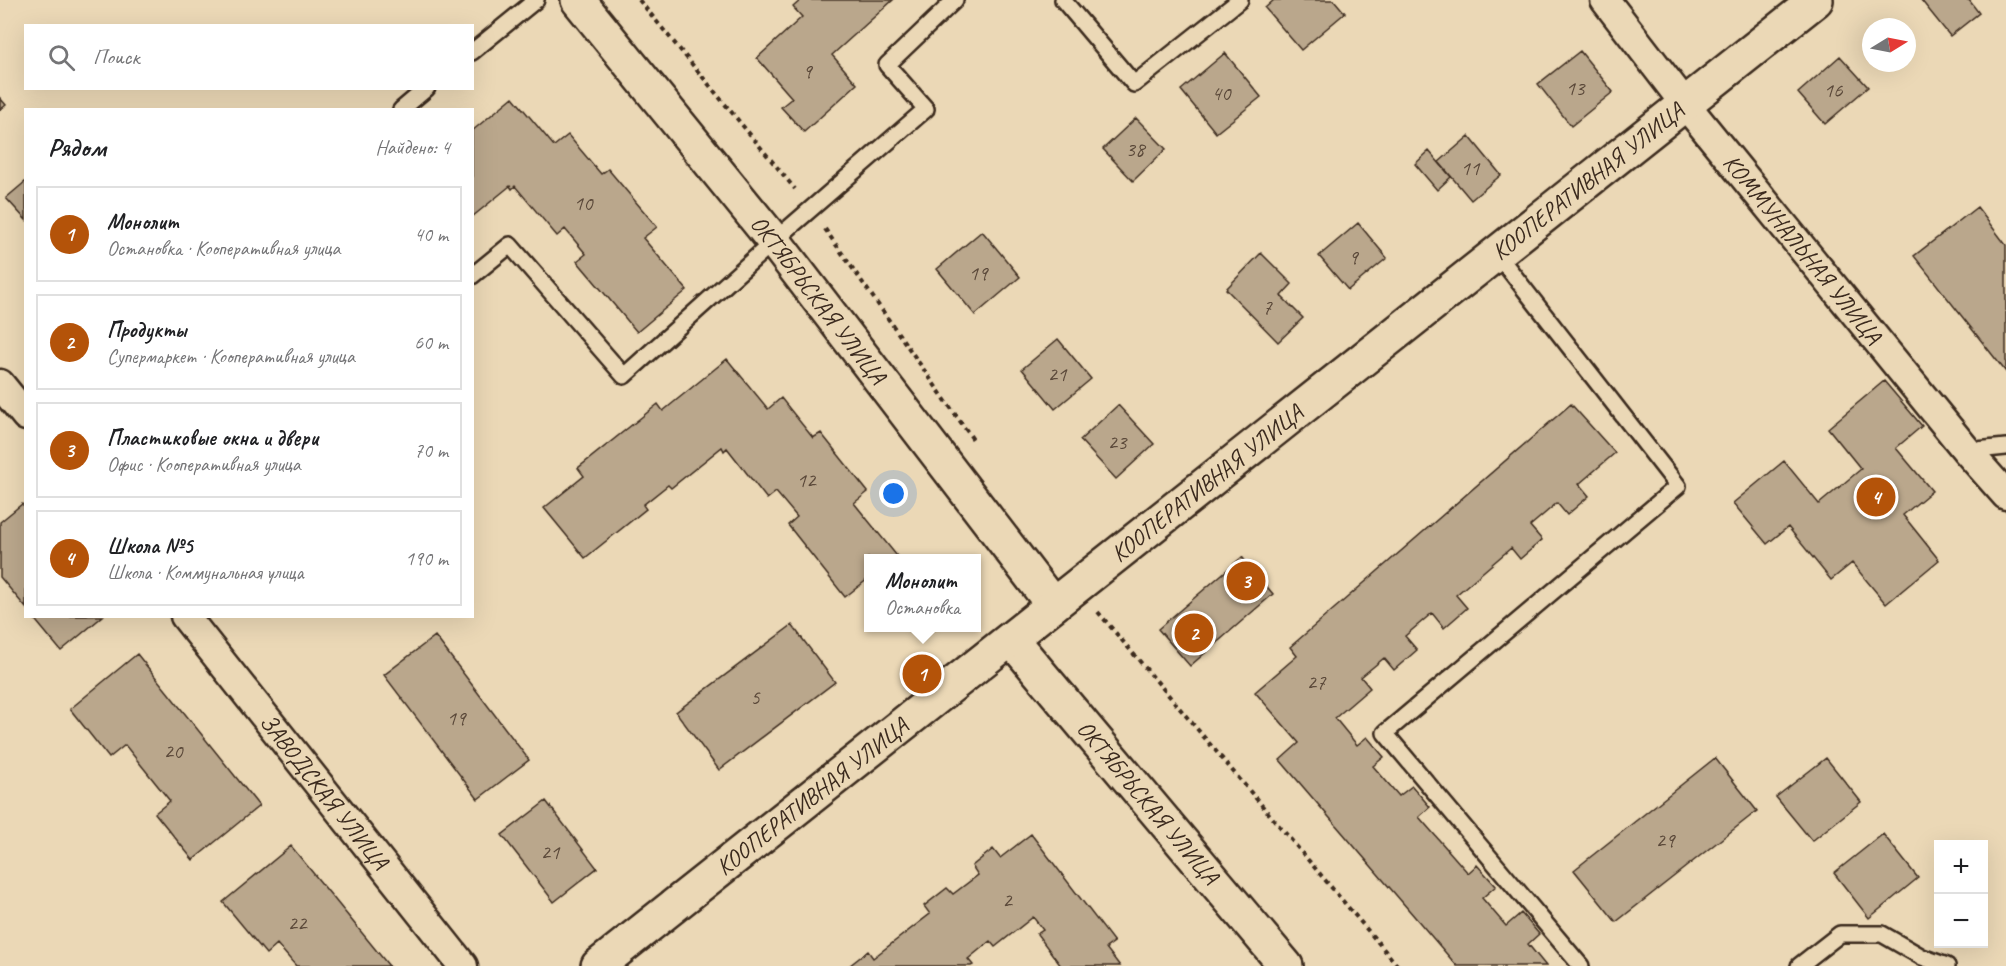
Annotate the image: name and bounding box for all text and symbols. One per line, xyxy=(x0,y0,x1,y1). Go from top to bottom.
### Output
north arrow xyxy=(1862,18,1916,72)
search box xyxy=(24,24,474,90)
icon: search xyxy=(45,41,78,74)
text: Поиск xyxy=(93,43,139,71)
house number: 9 xyxy=(802,58,813,84)
house number: 13 xyxy=(1566,75,1586,101)
house number: 16 xyxy=(1824,77,1843,103)
house number: 40 xyxy=(1212,80,1232,106)
street label: КООПЕРАТИВНАЯ УЛИЦА xyxy=(1485,95,1690,267)
text: Рядом xyxy=(48,131,106,164)
text: Найдено: 4 xyxy=(375,135,450,160)
house number: 38 xyxy=(1126,136,1147,162)
street label: КОММУНАЛЬНАЯ УЛИЦА xyxy=(1717,148,1889,351)
house number: 11 xyxy=(1461,155,1481,181)
house number: 10 xyxy=(574,190,594,216)
text: Монолит xyxy=(107,208,179,236)
street label: ОКТЯБРЬСКАЯ УЛИЦА xyxy=(744,209,893,390)
text: 1 xyxy=(65,222,74,247)
text: 40 m xyxy=(414,222,448,247)
text: Остановка · Кооперативная улица xyxy=(107,236,340,261)
house number: 9 xyxy=(1348,244,1359,270)
house number: 19 xyxy=(969,260,989,286)
house number: 7 xyxy=(1262,294,1273,320)
text: Продукты xyxy=(107,316,186,344)
text: 2 xyxy=(65,330,74,355)
text: 60 m xyxy=(414,330,448,355)
text: Супермаркет · Кооперативная улица xyxy=(107,344,355,369)
house number: 21 xyxy=(1048,361,1068,387)
street label: КООПЕРАТИВНАЯ УЛИЦА xyxy=(1105,397,1310,569)
text: Пластиковые окна и двери xyxy=(107,424,318,452)
house number: 23 xyxy=(1108,429,1128,455)
text: 3 xyxy=(65,438,74,463)
text: 70 m xyxy=(414,438,448,463)
text: Офис · Кооперативная улица xyxy=(107,452,301,477)
house number: 12 xyxy=(797,467,817,493)
pin: 4 xyxy=(1856,474,1896,520)
your location xyxy=(879,479,908,508)
text: Школа №5 xyxy=(107,532,193,560)
text: 4 xyxy=(65,546,74,571)
text: 190 m xyxy=(405,546,448,571)
popup xyxy=(864,554,981,632)
pin: 3 xyxy=(1226,558,1266,604)
text: Школа · Коммунальная улица xyxy=(107,560,303,585)
text: Монолит xyxy=(885,567,957,595)
text: Остановка xyxy=(885,595,960,620)
pin: 2 xyxy=(1174,610,1214,656)
pin: 1 xyxy=(902,652,942,696)
house number: 27 xyxy=(1307,669,1327,695)
house number: 5 xyxy=(750,684,761,710)
house number: 19 xyxy=(447,705,467,731)
street label: ЗАВОДСКАЯ УЛИЦА xyxy=(253,707,396,876)
street label: КООПЕРАТИВНАЯ УЛИЦА xyxy=(710,710,915,882)
street label: ОКТЯБРЬСКАЯ УЛИЦА xyxy=(1071,714,1226,891)
house number: 20 xyxy=(164,738,184,764)
house number: 29 xyxy=(1656,827,1676,853)
house number: 21 xyxy=(541,839,561,865)
map controls xyxy=(1934,840,1988,948)
button: + xyxy=(1934,840,1988,894)
house number: 2 xyxy=(1002,887,1013,913)
button: − xyxy=(1934,894,1988,948)
house number: 22 xyxy=(288,910,308,936)

